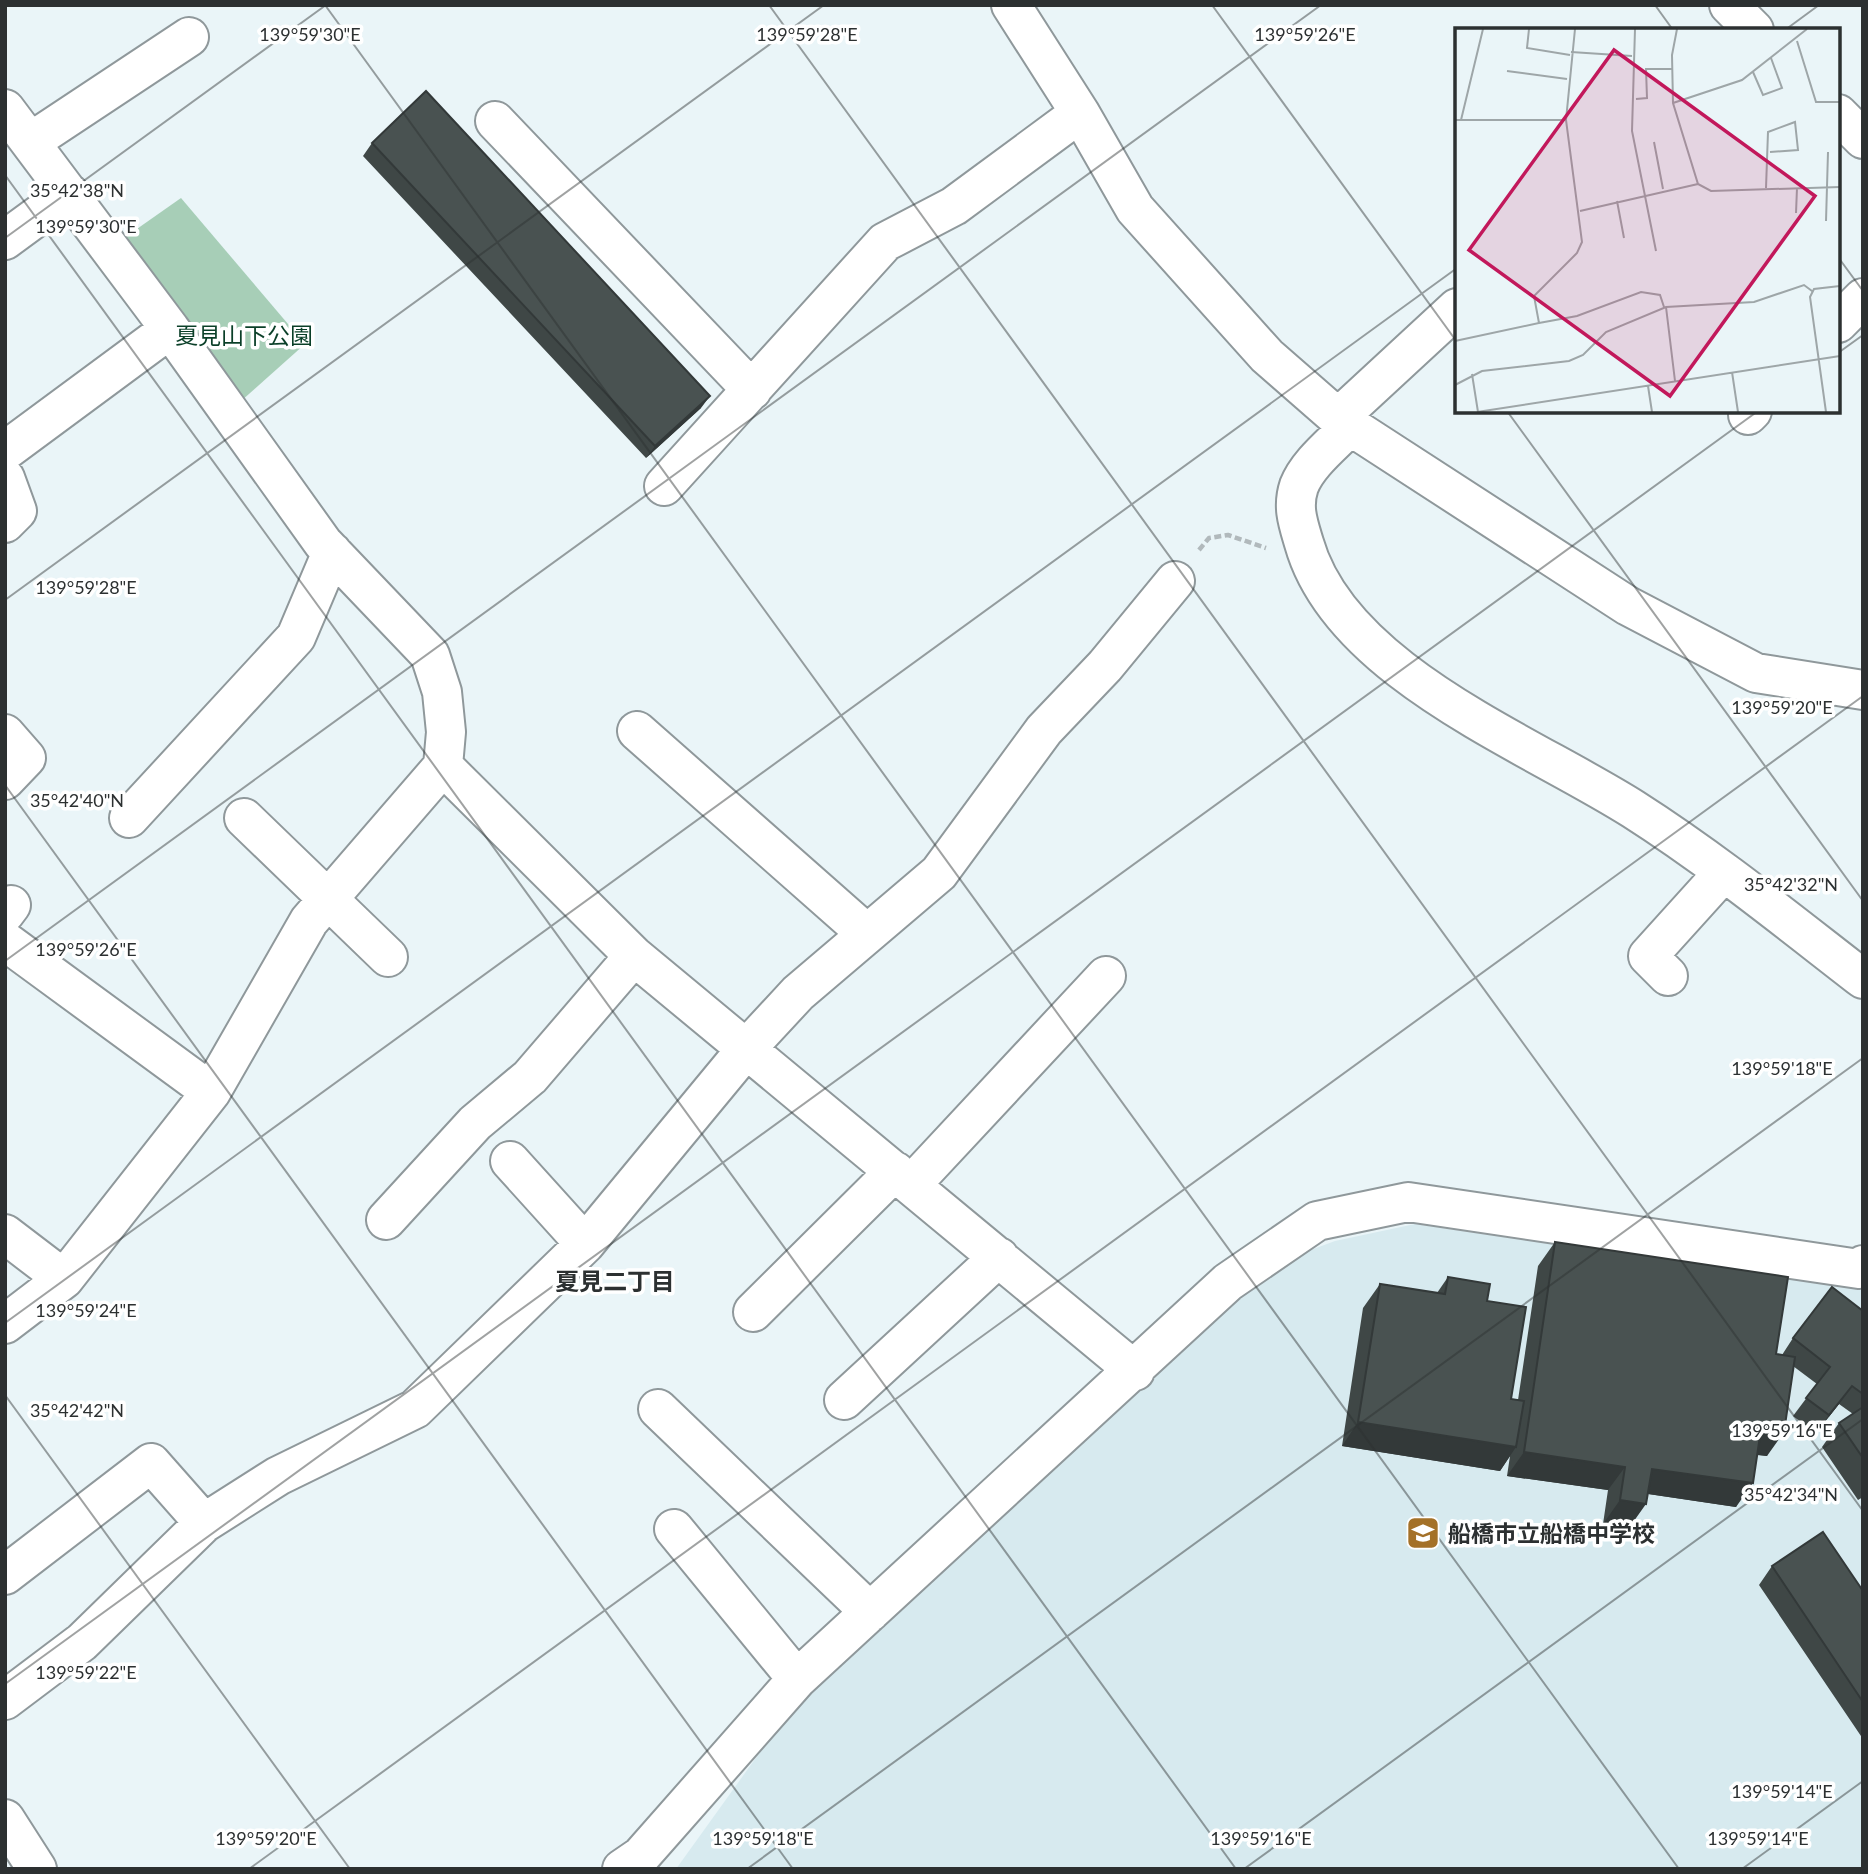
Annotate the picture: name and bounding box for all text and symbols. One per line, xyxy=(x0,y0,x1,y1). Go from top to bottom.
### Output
text: 139°59'30"E xyxy=(259,23,361,45)
text: 139°59'28"E xyxy=(756,23,858,45)
text: 139°59'26"E xyxy=(1254,23,1356,45)
inset map xyxy=(1455,28,1840,413)
text: 35°42'38"N xyxy=(30,179,124,201)
text: 139°59'30"E xyxy=(35,215,137,237)
park label: 夏見山下公園 xyxy=(175,321,313,349)
text: 139°59'28"E xyxy=(35,576,137,598)
text: 139°59'20"E xyxy=(1731,696,1833,718)
text: 35°42'40"N xyxy=(30,789,124,811)
text: 35°42'32"N xyxy=(1744,873,1838,895)
text: 139°59'26"E xyxy=(35,938,137,960)
text: 139°59'18"E xyxy=(1731,1057,1833,1079)
district label: 夏見二丁目 xyxy=(555,1266,675,1295)
text: 139°59'24"E xyxy=(35,1299,137,1321)
text: 35°42'42"N xyxy=(30,1399,124,1421)
text: 139°59'16"E xyxy=(1731,1419,1833,1441)
text: 35°42'34"N xyxy=(1744,1483,1838,1505)
school or university icon: 船橋市立船橋中学校 xyxy=(1404,1514,1442,1552)
place label: 船橋市立船橋中学校 xyxy=(1448,1519,1655,1547)
text: 139°59'22"E xyxy=(35,1661,137,1683)
text: 139°59'14"E xyxy=(1731,1780,1833,1802)
text: 139°59'20"E xyxy=(215,1827,317,1849)
text: 139°59'18"E xyxy=(712,1827,814,1849)
text: 139°59'16"E xyxy=(1210,1827,1312,1849)
text: 139°59'14"E xyxy=(1707,1827,1809,1849)

